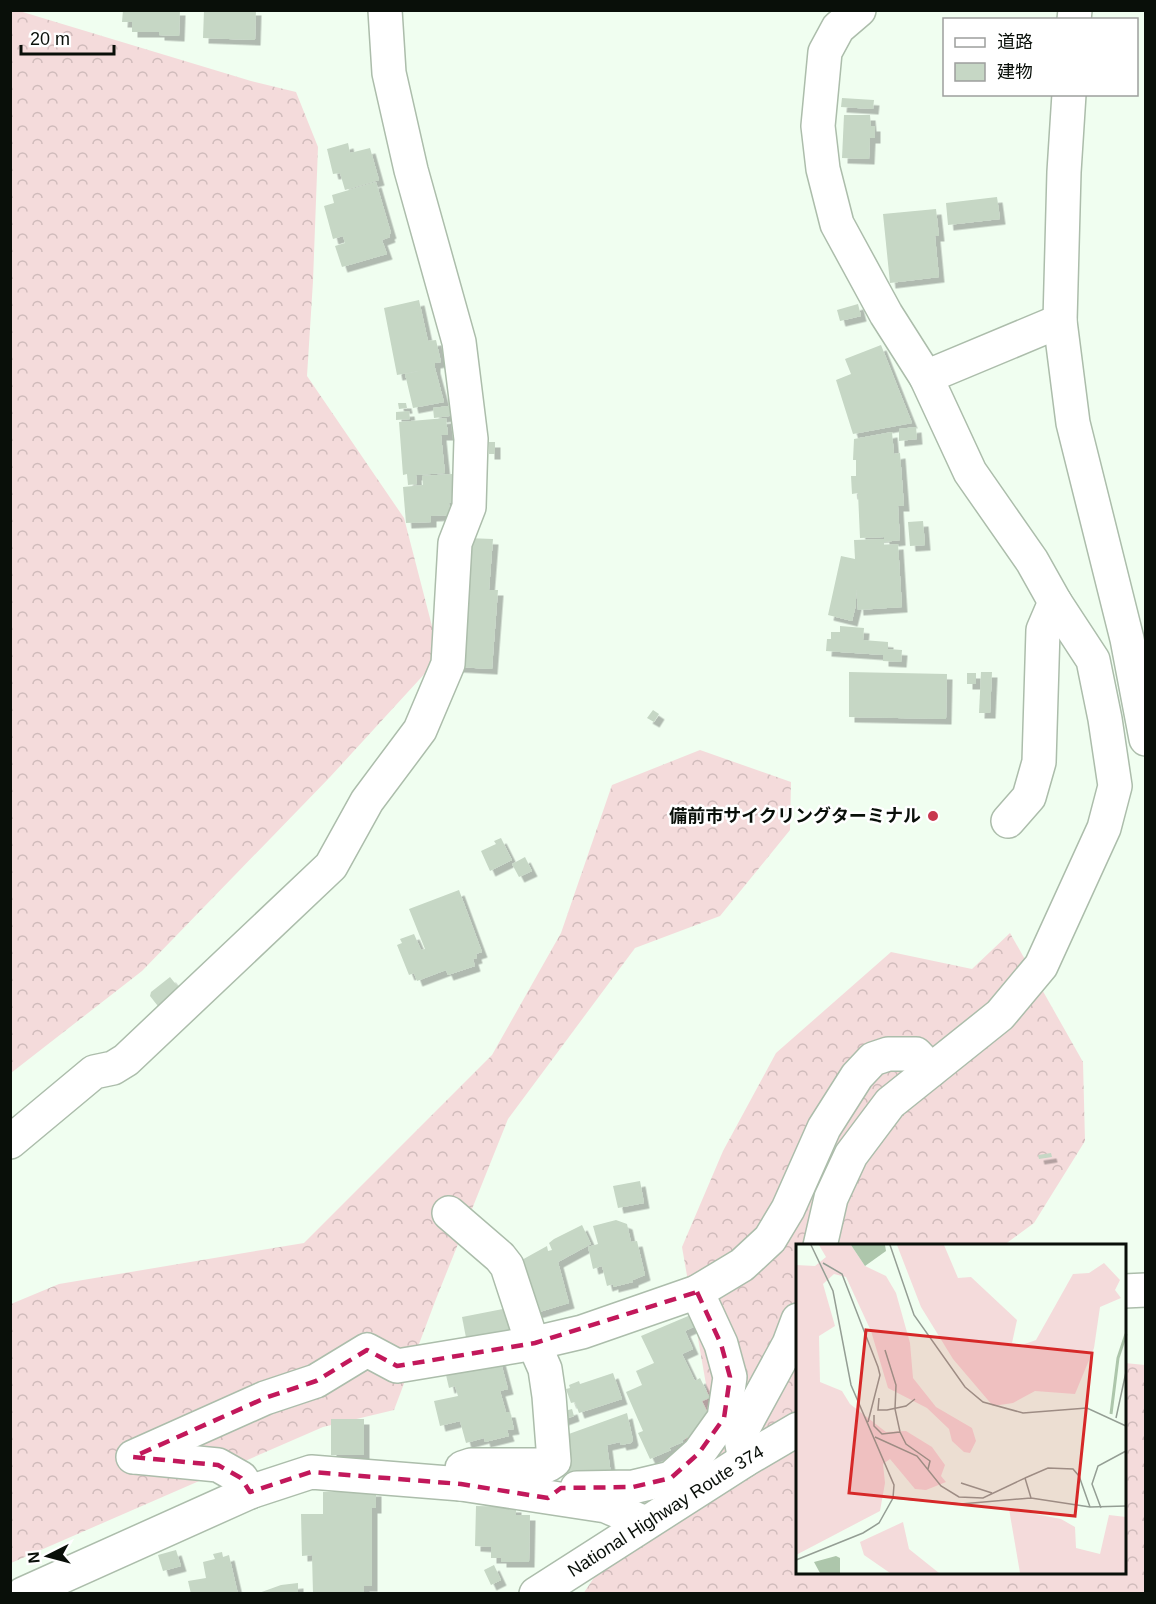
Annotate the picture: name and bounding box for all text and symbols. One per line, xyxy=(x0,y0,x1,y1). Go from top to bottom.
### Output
scale bar xyxy=(21,18,114,56)
legend xyxy=(943,18,1138,96)
text: 20 m xyxy=(30,29,70,49)
text: 道路 xyxy=(997,32,1033,52)
text: 建物 xyxy=(997,62,1033,82)
place label: 備前市サイクリングターミナル xyxy=(669,806,921,826)
marker: 備前市サイクリングターミナル xyxy=(926,809,940,823)
inset map xyxy=(796,1244,1126,1574)
street label: National Highway Route 374 xyxy=(564,1441,767,1581)
north arrow xyxy=(18,1526,78,1586)
text: N xyxy=(25,1551,43,1564)

